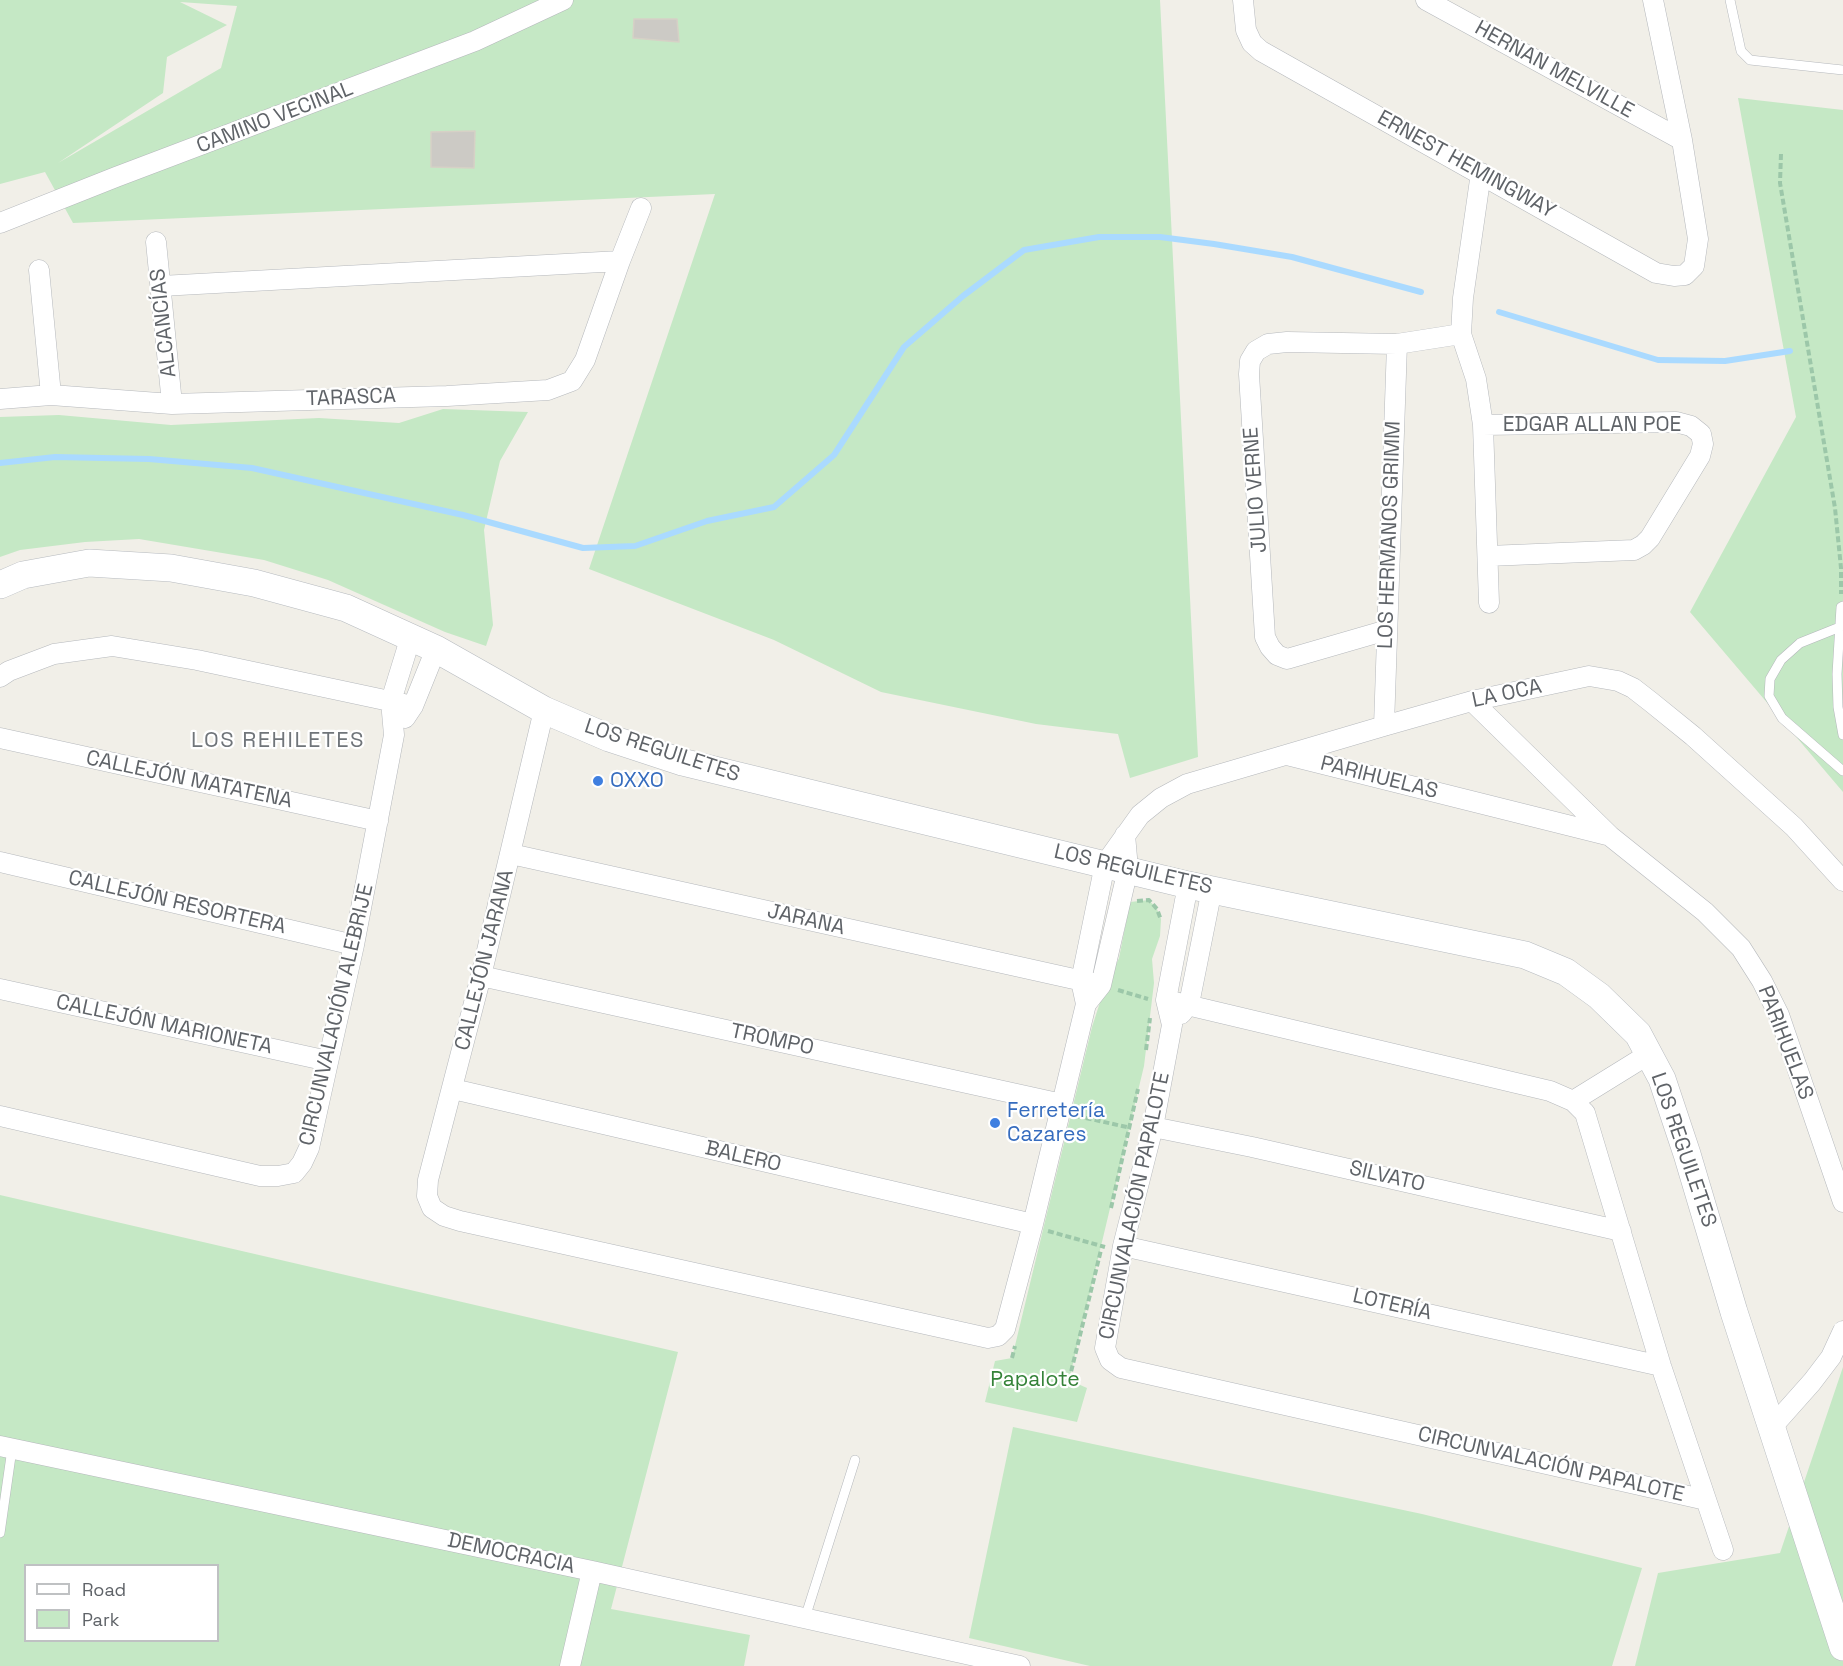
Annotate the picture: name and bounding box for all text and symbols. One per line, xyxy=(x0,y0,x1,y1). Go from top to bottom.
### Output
street label: HERNAN MELVILLE xyxy=(1470,16,1638,124)
street label: CAMINO VECINAL xyxy=(193,77,357,159)
street label: ERNEST HEMINGWAY xyxy=(1373,106,1559,224)
street label: ALCANCÍAS xyxy=(146,267,182,379)
street label: TARASCA xyxy=(306,384,396,412)
street label: EDGAR ALLAN POE xyxy=(1503,412,1681,438)
street label: LOS HERMANOS GRIMM xyxy=(1373,420,1407,650)
street label: JULIO VERNE xyxy=(1239,426,1273,554)
street label: LA OCA xyxy=(1470,674,1544,714)
street label: LOS REGUILETES xyxy=(581,714,743,788)
district label: LOS REHILETES xyxy=(191,728,365,754)
street label: CALLEJÓN MATATENA xyxy=(83,746,295,814)
street label: PARIHUELAS xyxy=(1318,751,1440,805)
place label: OXXO xyxy=(610,768,664,794)
marker: OXXO xyxy=(591,774,605,788)
street label: LOS REGUILETES xyxy=(1051,840,1215,900)
street label: CALLEJÓN RESORTERA xyxy=(66,866,288,940)
street label: CALLEJÓN JARANA xyxy=(450,867,520,1053)
street label: CIRCUNVALACIÓN ALEBRIJE xyxy=(295,882,379,1148)
street label: JARANA xyxy=(765,899,847,941)
street label: PARIHUELAS xyxy=(1752,982,1818,1104)
street label: CALLEJÓN MARIONETA xyxy=(54,990,274,1060)
street label: TROMPO xyxy=(728,1019,816,1061)
street label: LOS REGUILETES xyxy=(1645,1069,1721,1231)
street label: CIRCUNVALACIÓN PAPALOTE xyxy=(1094,1070,1176,1342)
place label: Ferretería Cazares xyxy=(1007,1098,1105,1148)
marker: Ferretería Cazares xyxy=(988,1116,1002,1130)
street label: BALERO xyxy=(702,1136,784,1178)
street label: SILVATO xyxy=(1347,1156,1427,1198)
street label: LOTERÍA xyxy=(1350,1284,1434,1326)
park label: Papalote xyxy=(990,1367,1080,1393)
street label: CIRCUNVALACIÓN PAPALOTE xyxy=(1415,1422,1687,1508)
street label: DEMOCRACIA xyxy=(445,1528,577,1580)
legend xyxy=(24,1564,219,1642)
text: Road xyxy=(82,1578,126,1601)
text: Park xyxy=(82,1608,119,1631)

